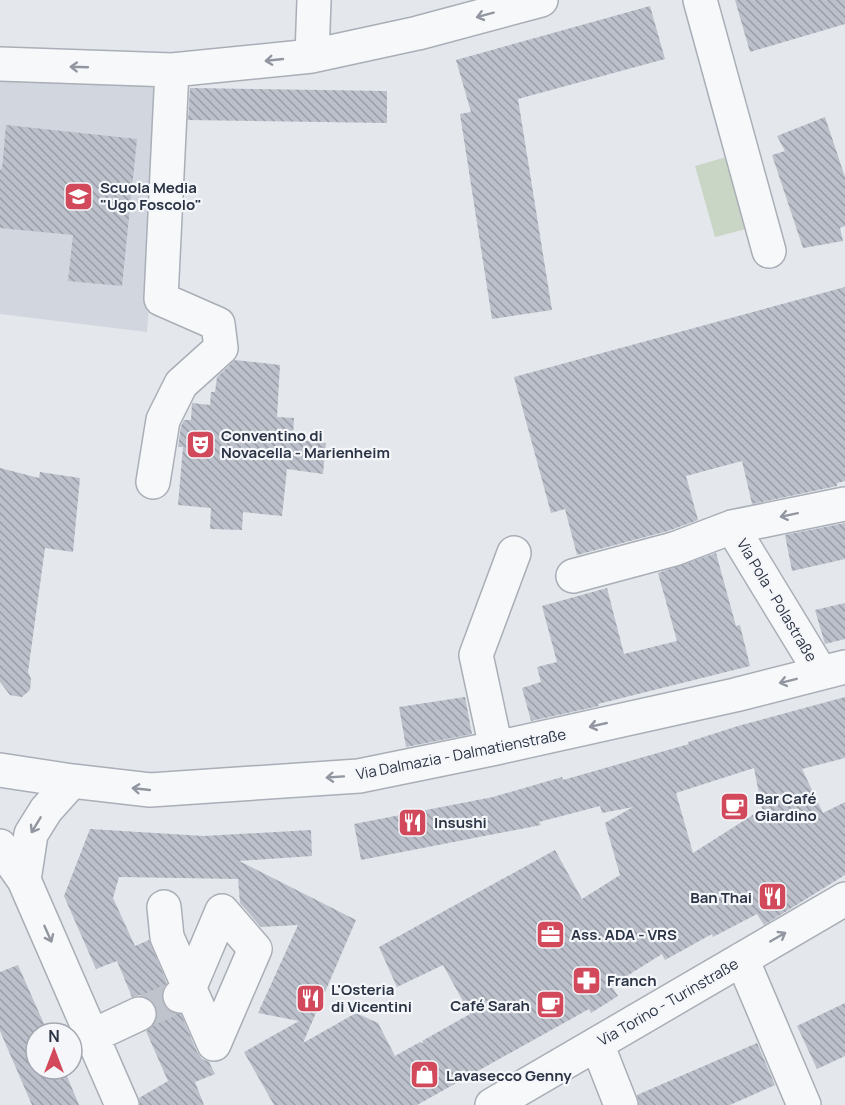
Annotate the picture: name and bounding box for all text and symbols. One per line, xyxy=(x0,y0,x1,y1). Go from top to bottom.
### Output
one-way arrow xyxy=(476,10,495,22)
one-way arrow xyxy=(264,55,284,66)
one-way arrow xyxy=(70,61,90,72)
place label: Scuola Media "Ugo Foscolo" xyxy=(100,177,202,215)
school or university icon: Scuola Media "Ugo Foscolo" xyxy=(63,180,95,212)
place label: Conventino di Novacella - Marienheim xyxy=(221,425,390,463)
theatre icon: Conventino di Novacella - Marienheim xyxy=(184,428,216,460)
one-way arrow xyxy=(779,510,798,522)
street label: Via Pola - Polastraße xyxy=(732,534,822,666)
one-way arrow xyxy=(779,676,798,688)
one-way arrow xyxy=(589,720,608,732)
street label: Via Dalmazia - Dalmatienstraße xyxy=(354,723,568,785)
one-way arrow xyxy=(326,772,346,783)
one-way arrow xyxy=(131,783,151,794)
place label: Bar Café Giardino xyxy=(755,788,817,826)
cafe icon: Bar Café Giardino xyxy=(718,791,750,823)
restaurant icon: Insushi xyxy=(397,806,429,838)
place label: Insushi xyxy=(434,812,487,833)
one-way arrow xyxy=(30,816,42,833)
restaurant icon: Ban Thai xyxy=(757,881,789,913)
place label: Ban Thai xyxy=(690,887,752,908)
office icon: Ass. ADA - VRS xyxy=(534,918,566,950)
one-way arrow xyxy=(43,924,54,943)
place label: Ass. ADA - VRS xyxy=(571,924,677,945)
one-way arrow xyxy=(769,931,786,943)
street label: Via Torino - Turinstraße xyxy=(594,953,742,1051)
pharmacy icon: Franch xyxy=(570,964,602,996)
place label: Franch xyxy=(607,970,657,991)
place label: L'Osteria di Vicentini xyxy=(331,979,412,1017)
restaurant icon: L'Osteria di Vicentini xyxy=(294,982,326,1014)
cafe icon: Café Sarah xyxy=(535,989,567,1021)
place label: Café Sarah xyxy=(450,995,530,1016)
north arrow xyxy=(24,1021,84,1081)
text: N xyxy=(48,1025,60,1047)
shop icon: Lavasecco Genny xyxy=(409,1059,441,1091)
place label: Lavasecco Genny xyxy=(446,1065,572,1086)

